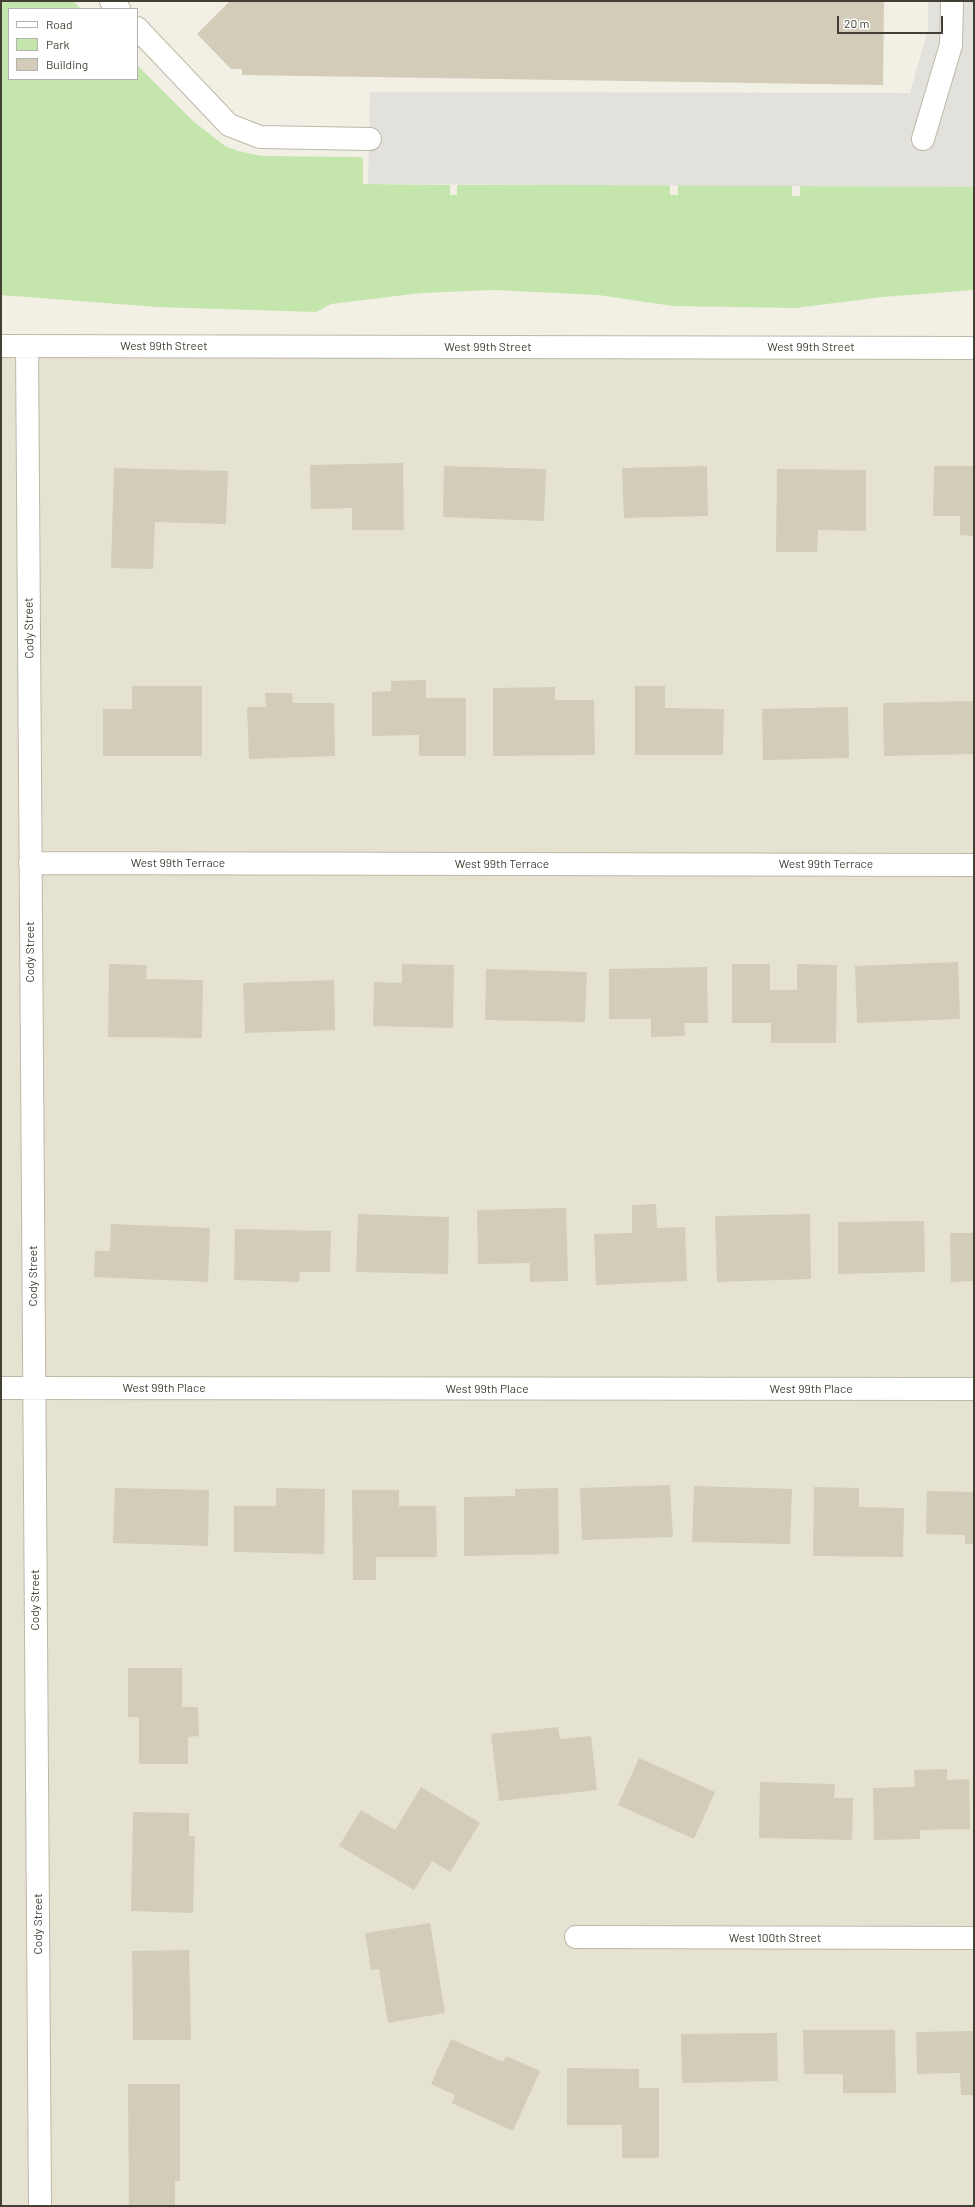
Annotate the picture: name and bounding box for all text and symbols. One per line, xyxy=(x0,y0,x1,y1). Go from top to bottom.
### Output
legend xyxy=(8,8,138,80)
scale bar xyxy=(839,8,945,34)
text: 20 m xyxy=(844,16,870,30)
text: Road xyxy=(46,17,73,31)
text: Park xyxy=(46,37,70,51)
text: Building xyxy=(46,57,88,71)
street label: West 99th Street xyxy=(120,339,208,353)
street label: West 99th Street xyxy=(444,340,532,354)
street label: West 99th Street xyxy=(767,340,855,354)
street label: Cody Street xyxy=(21,597,37,659)
street label: West 99th Terrace xyxy=(131,856,225,870)
street label: West 99th Terrace xyxy=(455,857,549,871)
street label: West 99th Terrace xyxy=(779,857,873,871)
street label: Cody Street xyxy=(23,921,37,983)
street label: Cody Street xyxy=(26,1245,40,1307)
street label: West 99th Place xyxy=(122,1381,206,1395)
street label: West 99th Place xyxy=(445,1382,529,1396)
street label: West 99th Place xyxy=(769,1382,853,1396)
street label: Cody Street xyxy=(28,1569,42,1631)
street label: Cody Street xyxy=(31,1893,45,1955)
street label: West 100th Street xyxy=(729,1931,821,1945)

